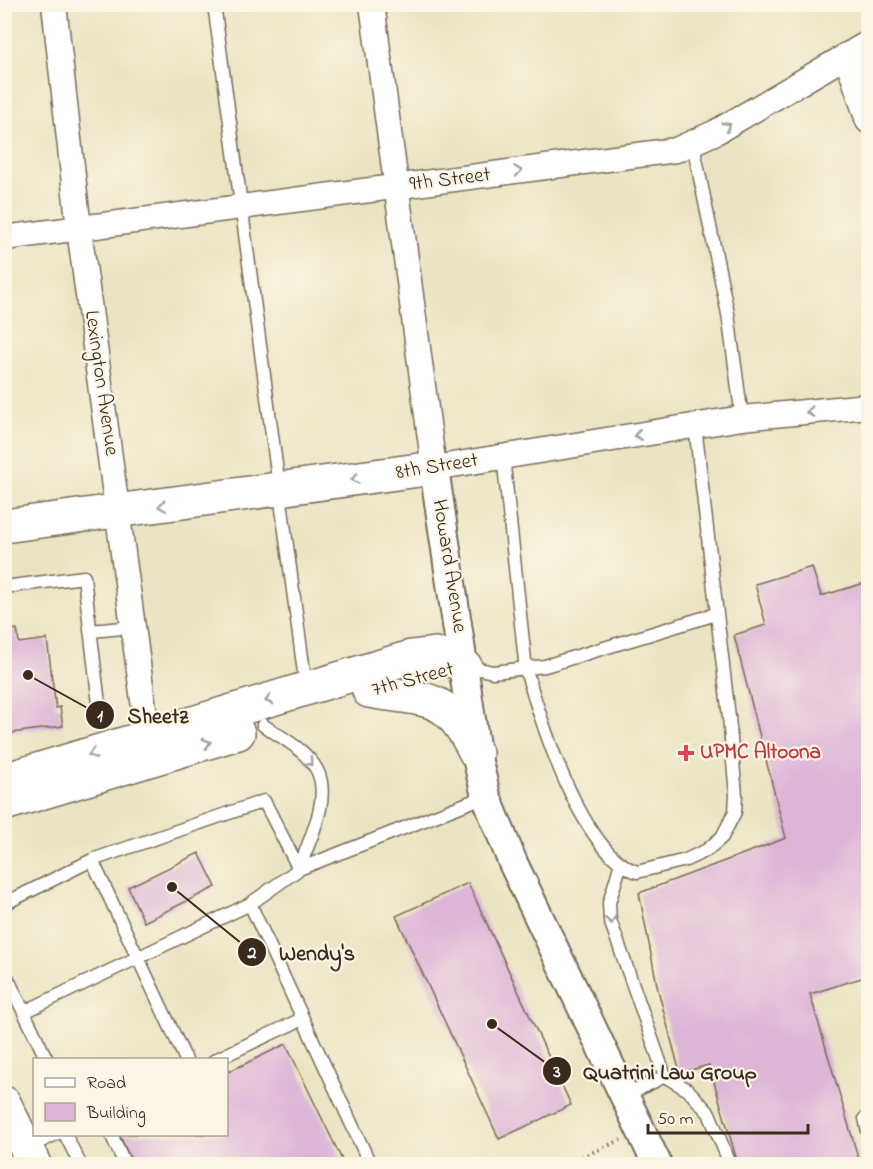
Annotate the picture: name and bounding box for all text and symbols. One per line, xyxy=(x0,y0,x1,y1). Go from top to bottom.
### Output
one-way arrow xyxy=(721,121,731,133)
street label: 9th Street xyxy=(408,160,492,200)
one-way arrow xyxy=(513,165,522,178)
street label: Lexington Avenue xyxy=(74,308,126,459)
one-way arrow xyxy=(806,405,815,418)
one-way arrow xyxy=(633,428,642,440)
street label: 8th Street xyxy=(394,446,480,488)
one-way arrow xyxy=(350,472,360,484)
street label: Howard Avenue xyxy=(424,497,474,635)
one-way arrow xyxy=(157,499,166,511)
street label: 7th Street xyxy=(369,655,457,705)
one-way arrow xyxy=(264,693,275,705)
callout: Sheetz xyxy=(85,695,200,735)
text: Sheetz xyxy=(128,702,189,734)
text: 1 xyxy=(97,704,103,730)
one-way arrow xyxy=(201,738,212,750)
place label: UPMC Altoona xyxy=(700,738,821,768)
marker: UPMC Altoona xyxy=(677,744,695,762)
one-way arrow xyxy=(87,747,98,759)
one-way arrow xyxy=(302,755,313,765)
one-way arrow xyxy=(604,914,617,924)
callout: Wendy's xyxy=(237,932,367,972)
text: Wendy's xyxy=(279,939,355,972)
text: 2 xyxy=(247,941,257,967)
callout: Quatrini Law Group xyxy=(542,1051,769,1091)
legend xyxy=(33,1058,228,1136)
text: Quatrini Law Group xyxy=(583,1058,757,1090)
text: 3 xyxy=(552,1060,561,1086)
text: Road xyxy=(87,1071,126,1097)
scale bar xyxy=(648,1097,808,1135)
text: Building xyxy=(86,1101,146,1128)
text: 50 m xyxy=(657,1107,694,1133)

